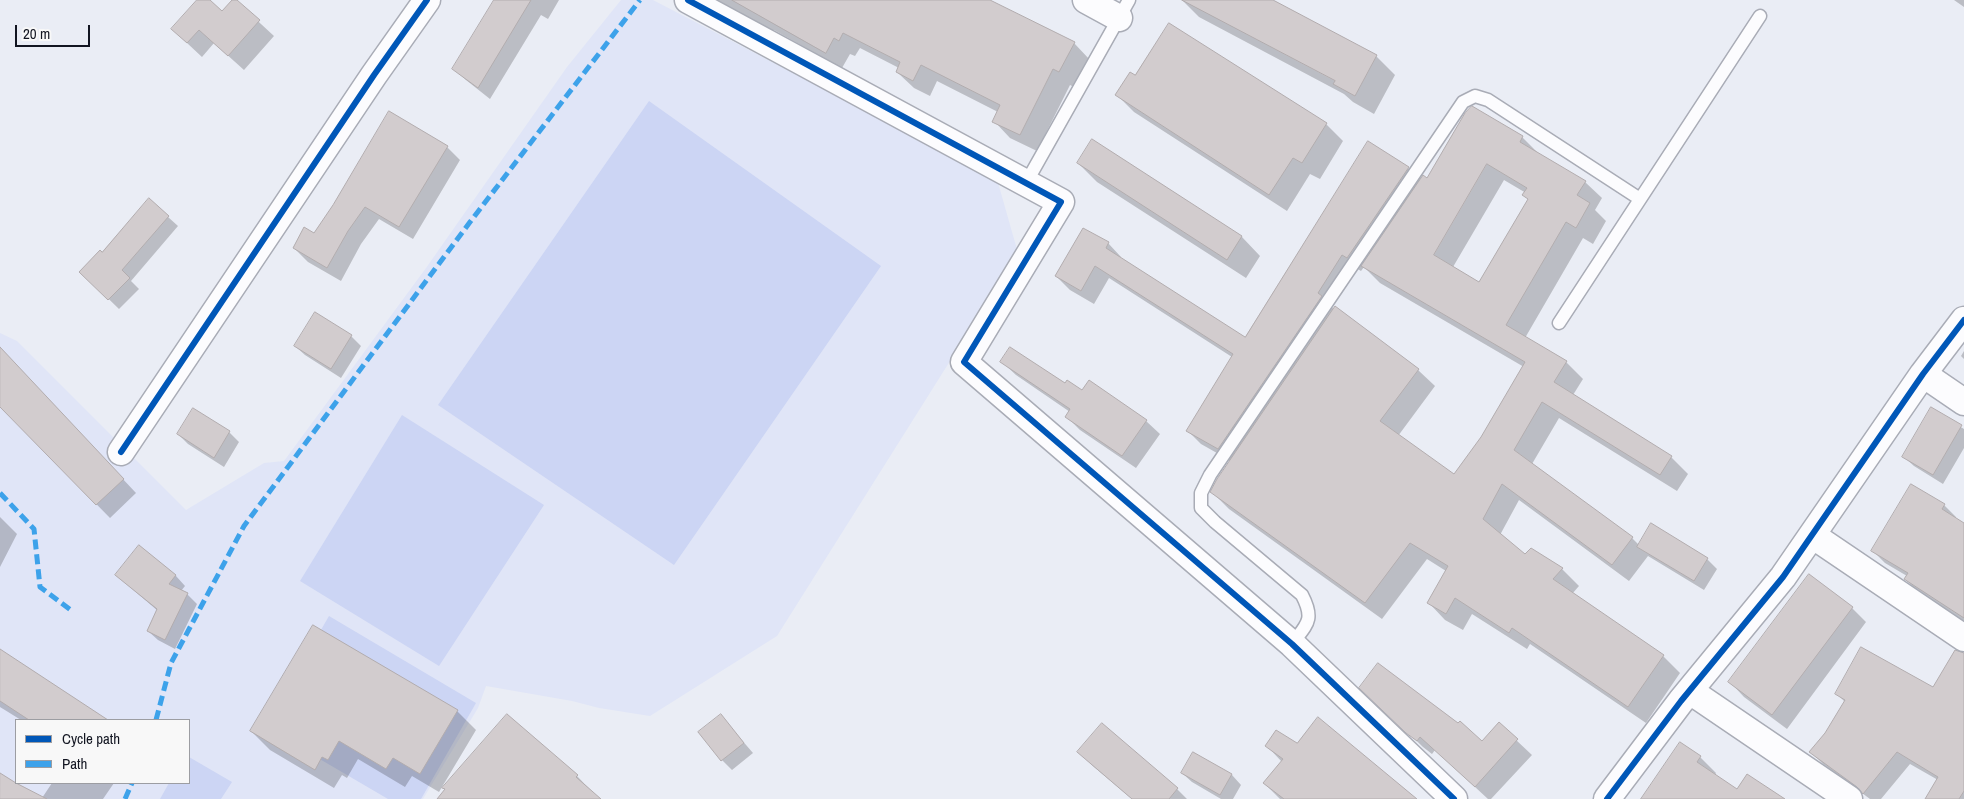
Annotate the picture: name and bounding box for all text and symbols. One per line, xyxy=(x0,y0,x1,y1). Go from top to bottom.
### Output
scale bar xyxy=(18,15,92,47)
text: 20 m xyxy=(23,23,50,44)
legend xyxy=(15,719,190,784)
text: Cycle path xyxy=(62,728,120,749)
text: Path xyxy=(62,753,87,774)

